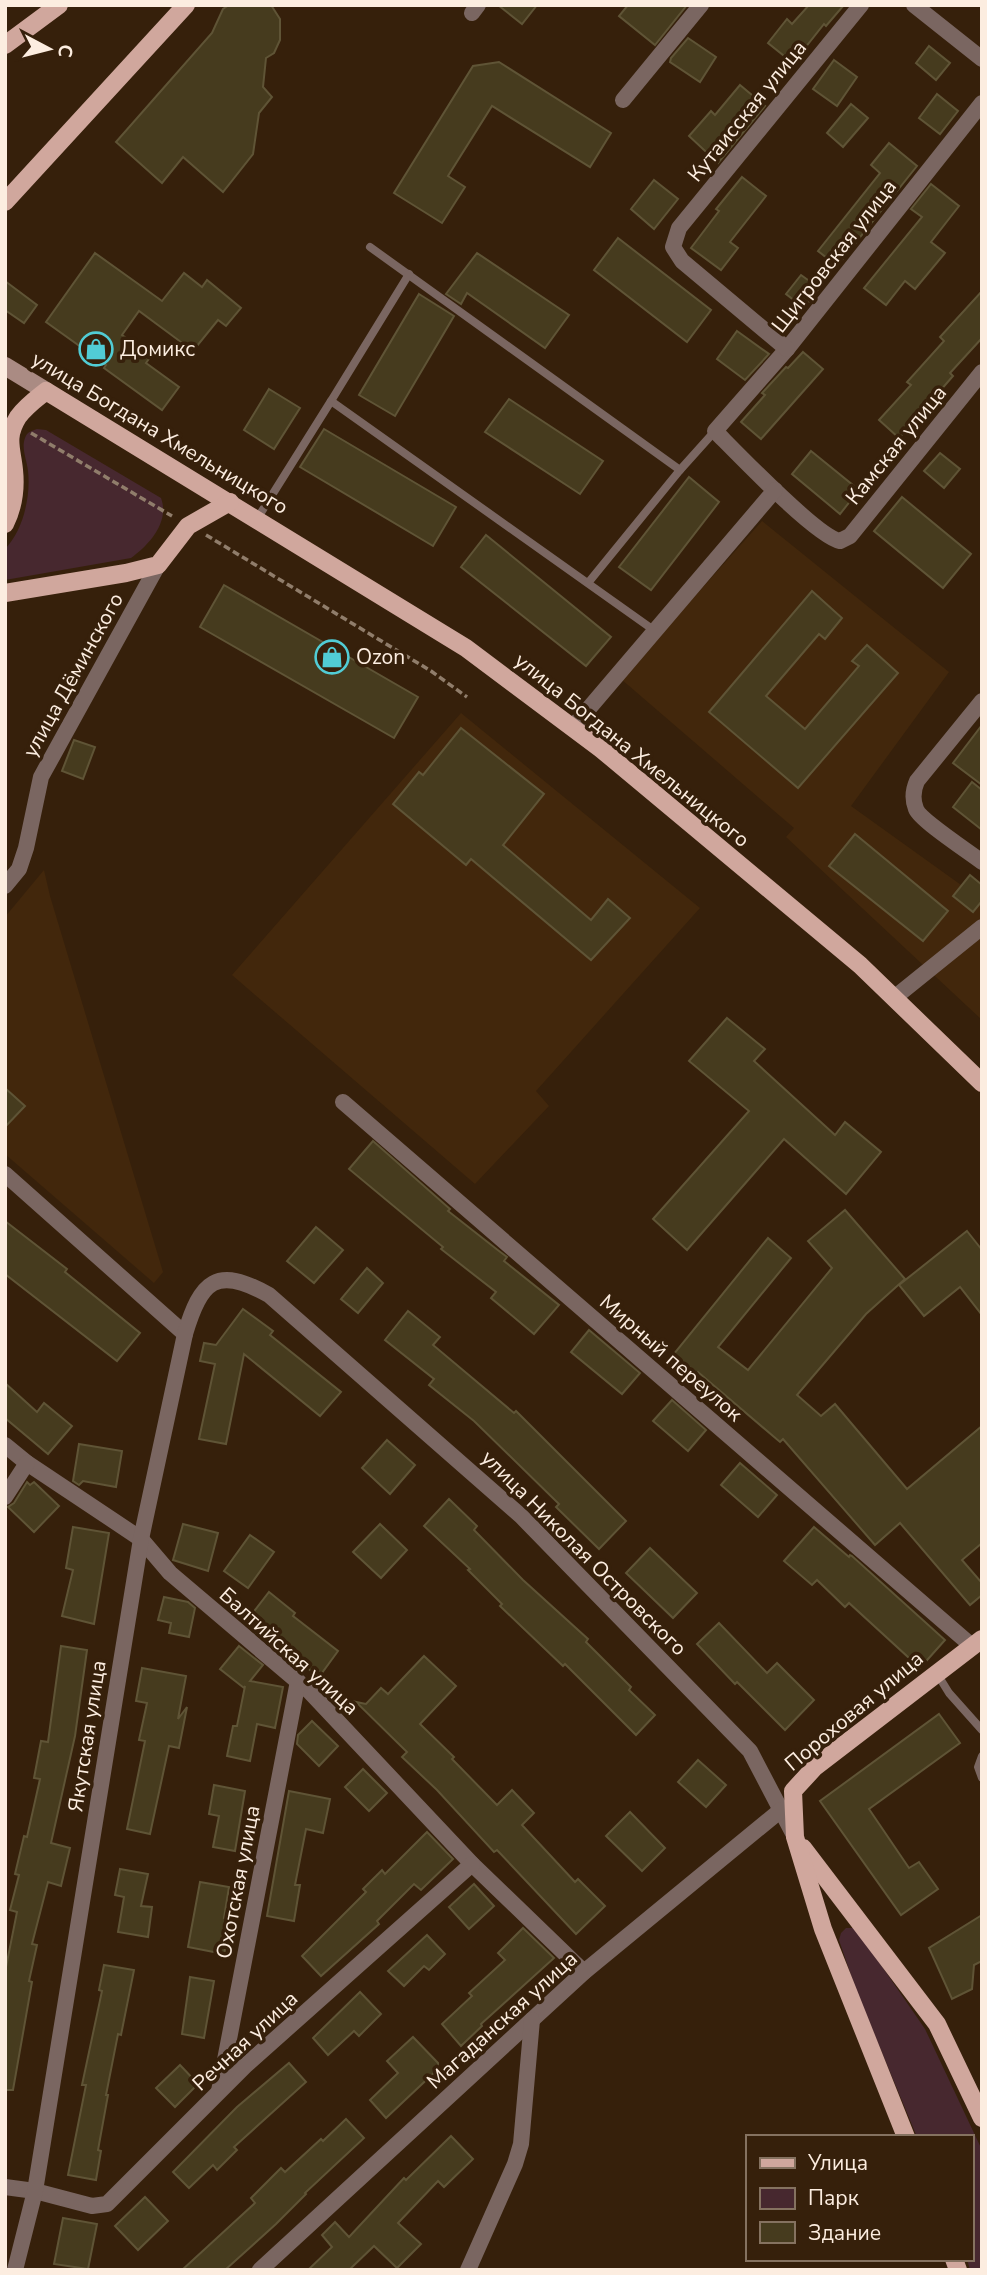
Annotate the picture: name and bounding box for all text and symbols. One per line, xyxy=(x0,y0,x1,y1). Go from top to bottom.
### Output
north arrow xyxy=(14,14,84,84)
street label: Кутаисская улица xyxy=(681,34,813,188)
text: С xyxy=(51,43,79,59)
street label: Щигровская улица xyxy=(765,173,903,339)
shop icon: Домикс xyxy=(77,330,115,368)
place label: Домикс xyxy=(120,335,195,363)
street label: улица Богдана Хмельницкого xyxy=(26,345,294,521)
street label: Камская улица xyxy=(839,379,953,511)
street label: улица Дёминского xyxy=(16,588,130,762)
shop icon: Ozon xyxy=(313,638,351,676)
place label: Ozon xyxy=(356,643,405,671)
street label: улица Богдана Хмельницкого xyxy=(509,646,755,854)
street label: Мирный переулок xyxy=(594,1288,749,1428)
street label: улица Николая Островского xyxy=(475,1444,693,1662)
street label: Балтийская улица xyxy=(213,1581,365,1721)
street label: Пороховая улица xyxy=(779,1645,929,1777)
street label: Якутская улица xyxy=(61,1658,113,1814)
street label: Охотская улица xyxy=(209,1803,267,1961)
street label: Магаданская улица xyxy=(421,1945,583,2095)
street label: Речная улица xyxy=(186,1985,304,2097)
legend xyxy=(746,2135,973,2261)
text: Улица xyxy=(807,2149,868,2177)
text: Парк xyxy=(808,2184,860,2212)
text: Здание xyxy=(808,2219,881,2247)

